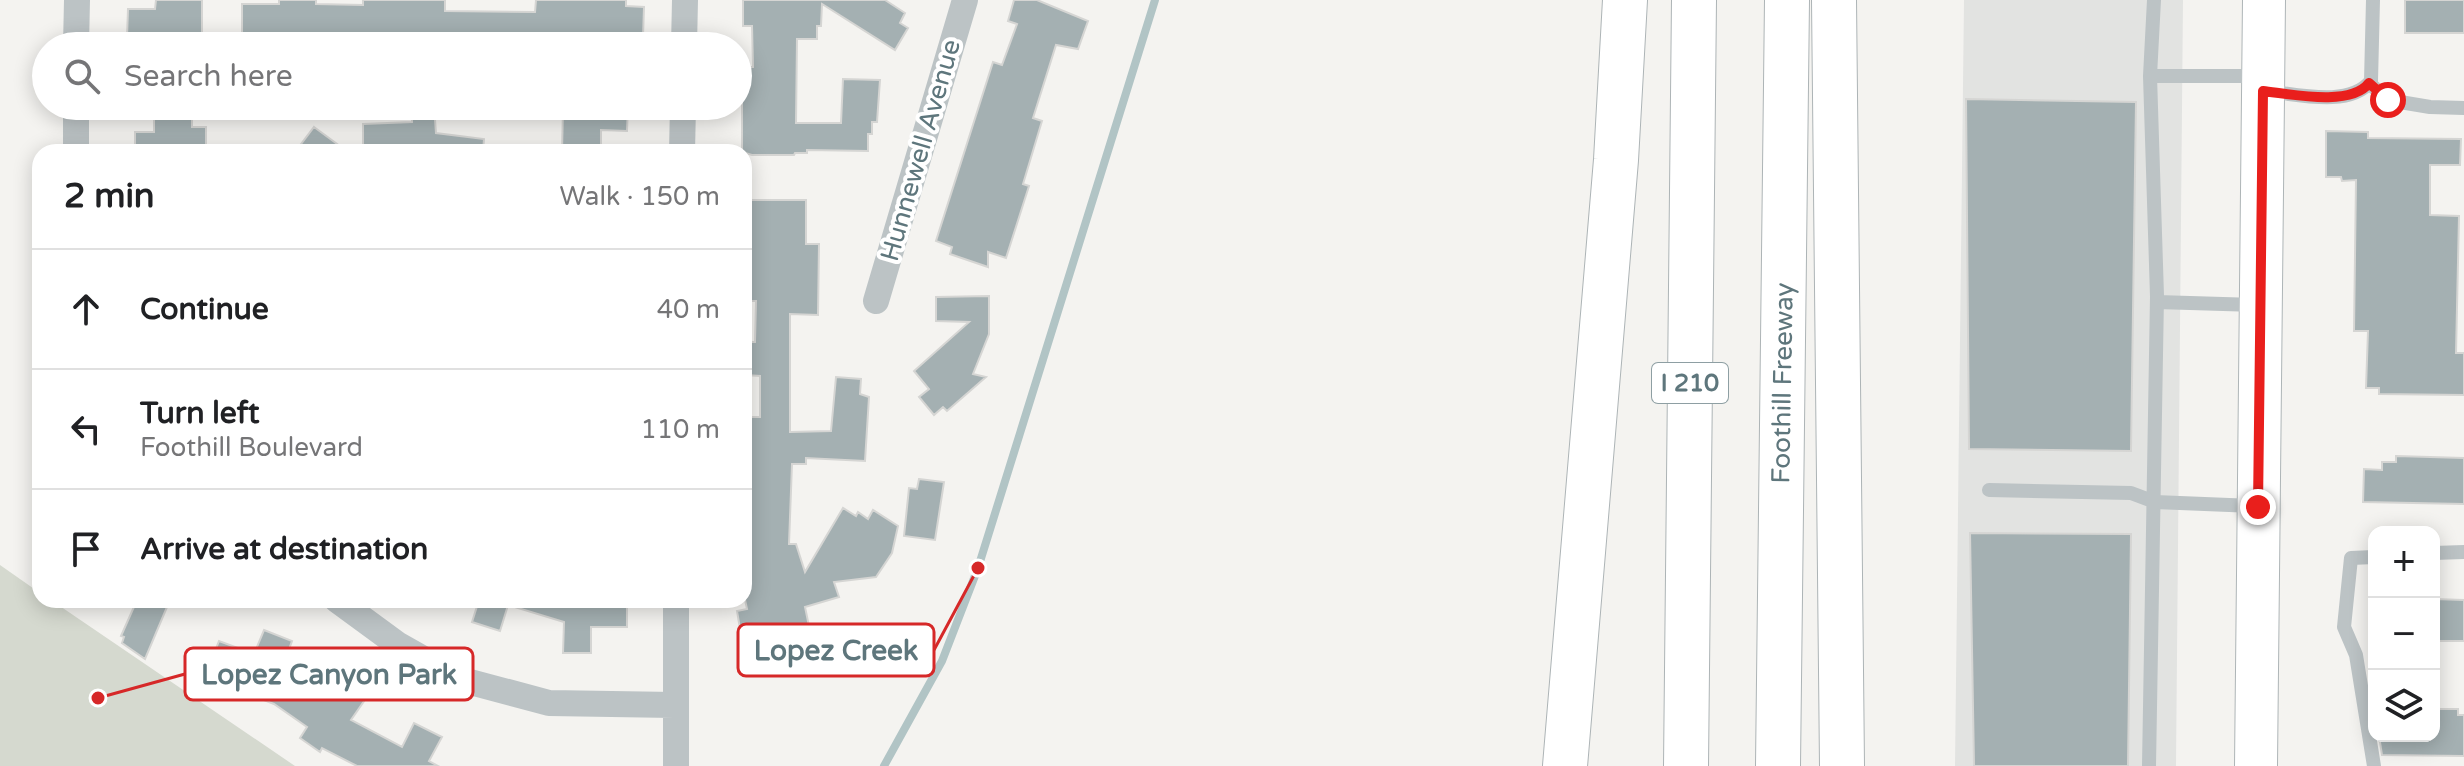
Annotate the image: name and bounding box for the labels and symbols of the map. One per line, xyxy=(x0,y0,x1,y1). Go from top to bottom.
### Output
street label: Hunnewell Avenue xyxy=(874,36,967,265)
route start xyxy=(2370,82,2406,118)
street label: Foothill Freeway xyxy=(1765,282,1800,484)
road number: I 210 xyxy=(1652,363,1728,403)
route end xyxy=(2240,489,2276,525)
callout: Lopez Creek xyxy=(738,624,934,676)
text: Lopez Creek xyxy=(754,634,918,668)
callout: Lopez Canyon Park xyxy=(185,648,473,700)
text: Lopez Canyon Park xyxy=(201,658,457,692)

